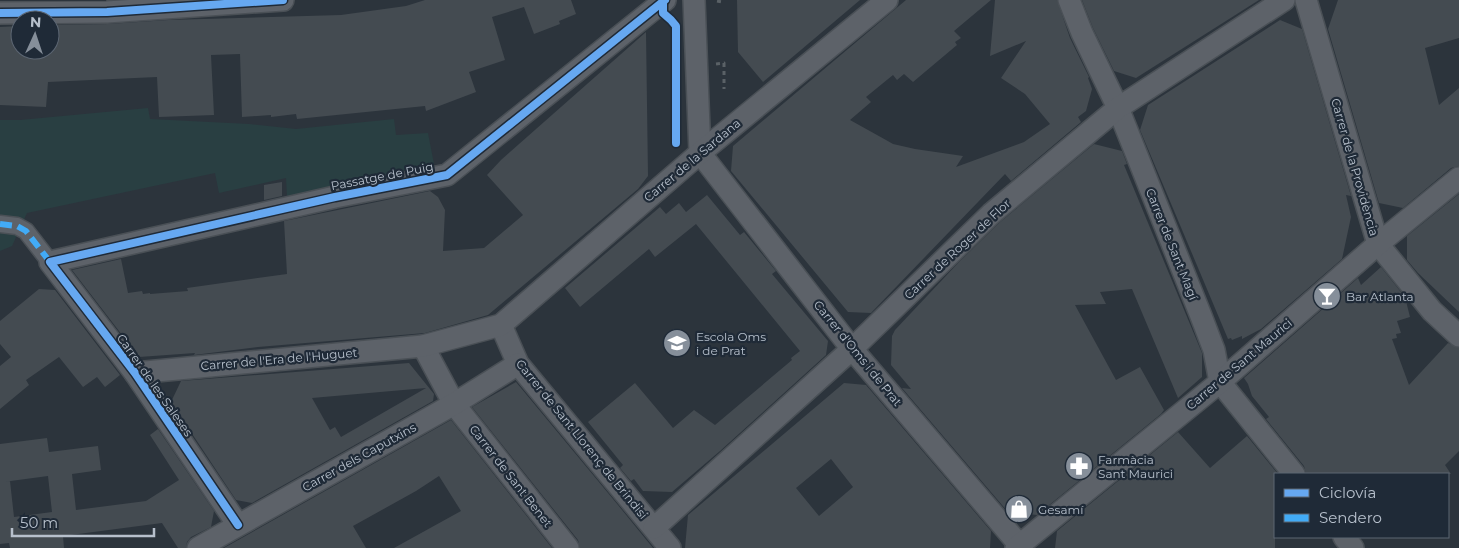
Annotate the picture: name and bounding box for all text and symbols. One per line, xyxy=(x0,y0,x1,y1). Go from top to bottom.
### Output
north arrow xyxy=(10,10,60,60)
text: N xyxy=(30,13,42,31)
street label: Carrer de la Providència xyxy=(1328,96,1382,238)
street label: Carrer de la Sardana xyxy=(641,115,743,205)
street label: Passatge de Puig xyxy=(329,159,435,193)
street label: Carrer de Sant Magí xyxy=(1143,186,1202,303)
street label: Carrer de Roger de Flor xyxy=(901,196,1013,302)
bar icon: Bar Atlanta xyxy=(1312,281,1342,311)
place label: Bar Atlanta xyxy=(1346,289,1414,304)
street label: Carrer d'Oms i de Prat xyxy=(811,297,905,409)
street label: Carrer de Sant Maurici xyxy=(1183,315,1295,413)
school or university icon: Escola Oms i de Prat xyxy=(662,328,692,358)
place label: Escola Oms i de Prat xyxy=(696,329,766,358)
street label: Carrer de les Saleses xyxy=(114,331,196,439)
street label: Carrer de l'Era de l'Huguet xyxy=(200,345,358,373)
street label: Carrer de Sant Llorenç de Brindisi xyxy=(513,356,651,522)
street label: Carrer dels Caputxins xyxy=(299,419,419,495)
street label: Carrer de Sant Benet xyxy=(466,422,556,530)
pharmacy icon: Farmàcia Sant Maurici xyxy=(1064,451,1094,481)
place label: Farmàcia Sant Maurici xyxy=(1098,452,1173,481)
legend xyxy=(1274,473,1449,538)
text: Ciclovía xyxy=(1319,483,1376,502)
shop icon: Gesamí xyxy=(1004,494,1034,524)
place label: Gesamí xyxy=(1038,502,1084,517)
scale bar xyxy=(12,506,155,538)
text: Sendero xyxy=(1319,508,1382,527)
text: 50 m xyxy=(20,513,58,532)

